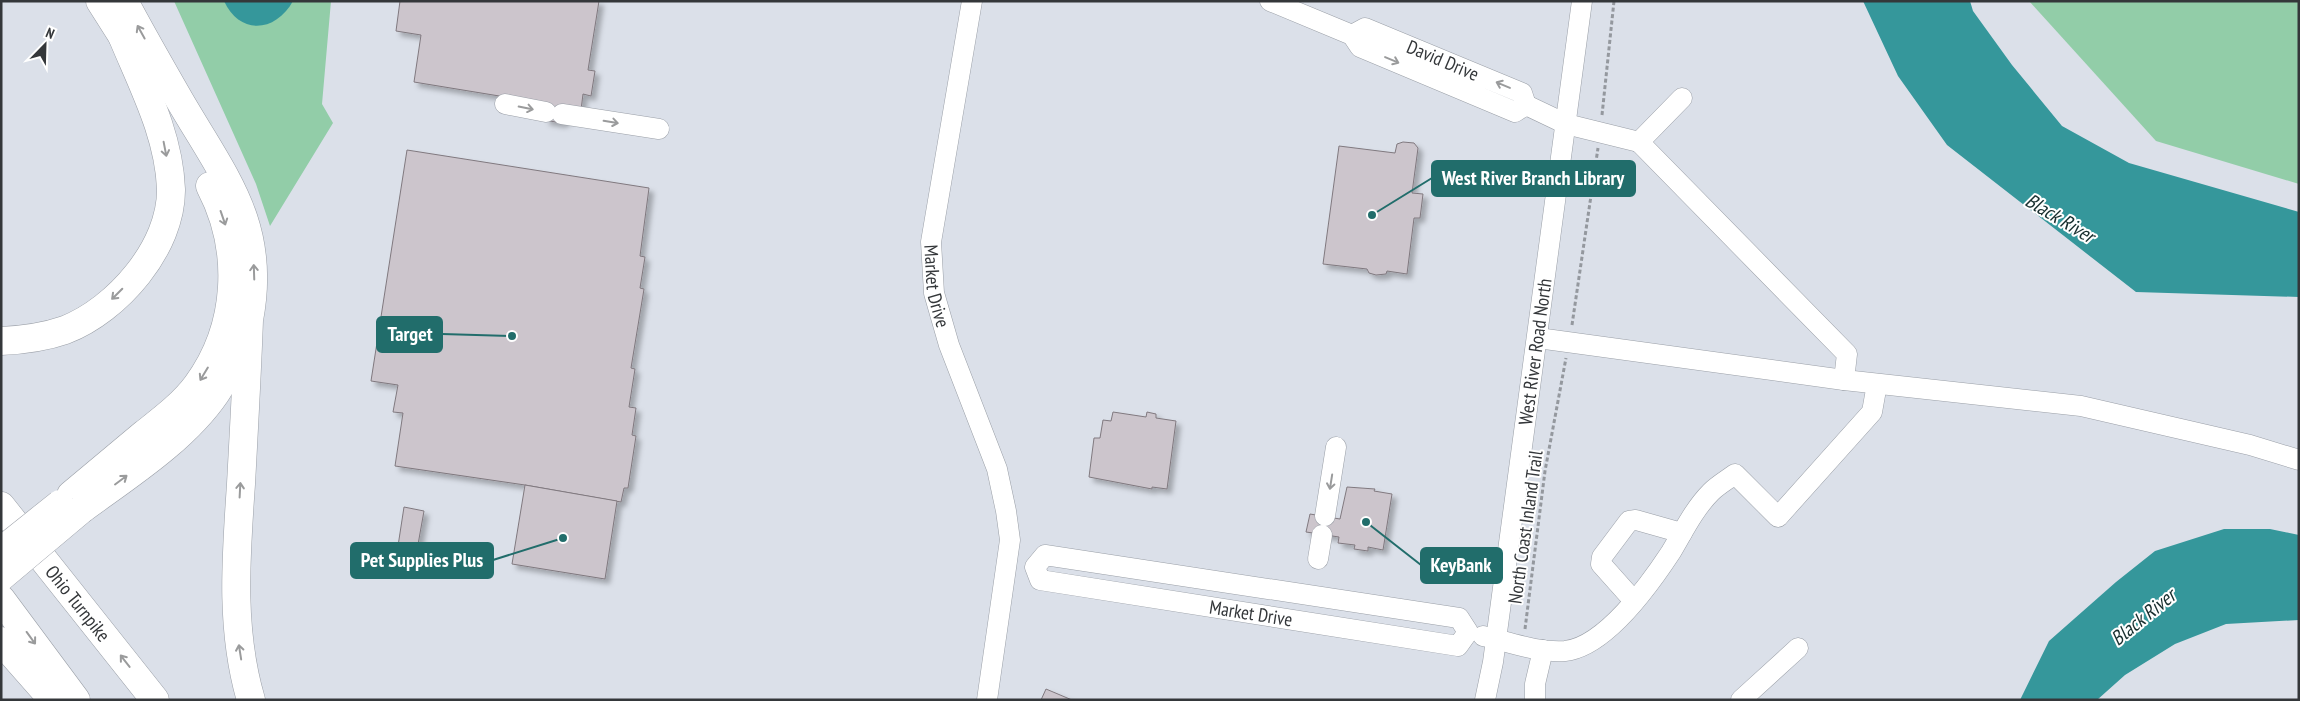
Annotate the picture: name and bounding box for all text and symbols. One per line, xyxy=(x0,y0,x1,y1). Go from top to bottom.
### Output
north arrow xyxy=(20,20,70,70)
text: N xyxy=(43,23,57,43)
one-way arrow xyxy=(136,25,146,40)
street label: David Drive xyxy=(1403,34,1483,86)
one-way arrow xyxy=(1384,56,1399,66)
one-way arrow xyxy=(1496,80,1511,90)
one-way arrow xyxy=(517,103,533,113)
one-way arrow xyxy=(602,117,618,127)
one-way arrow xyxy=(161,140,170,156)
callout: West River Branch Library xyxy=(1432,161,1635,196)
text: West River Branch Library xyxy=(1441,165,1625,191)
water label: Black River xyxy=(2021,187,2101,250)
one-way arrow xyxy=(219,210,228,225)
street label: Market Drive xyxy=(919,244,955,330)
one-way arrow xyxy=(249,264,259,280)
street label: West River Road North xyxy=(1513,277,1557,426)
one-way arrow xyxy=(111,288,124,300)
callout: Target xyxy=(377,317,442,352)
text: Target xyxy=(387,321,433,347)
one-way arrow xyxy=(199,366,209,380)
street label: North Coast Inland Trail xyxy=(1502,448,1548,605)
one-way arrow xyxy=(1325,473,1335,489)
one-way arrow xyxy=(114,474,127,485)
one-way arrow xyxy=(236,483,245,499)
callout: Pet Supplies Plus xyxy=(351,543,493,578)
text: Pet Supplies Plus xyxy=(361,547,483,573)
callout: KeyBank xyxy=(1421,548,1502,583)
text: KeyBank xyxy=(1430,552,1492,578)
street label: Ohio Turnpike xyxy=(40,560,116,646)
water label: Black River xyxy=(2105,581,2183,651)
street label: Market Drive xyxy=(1208,595,1294,631)
one-way arrow xyxy=(26,631,36,645)
one-way arrow xyxy=(234,645,244,661)
one-way arrow xyxy=(119,655,130,668)

